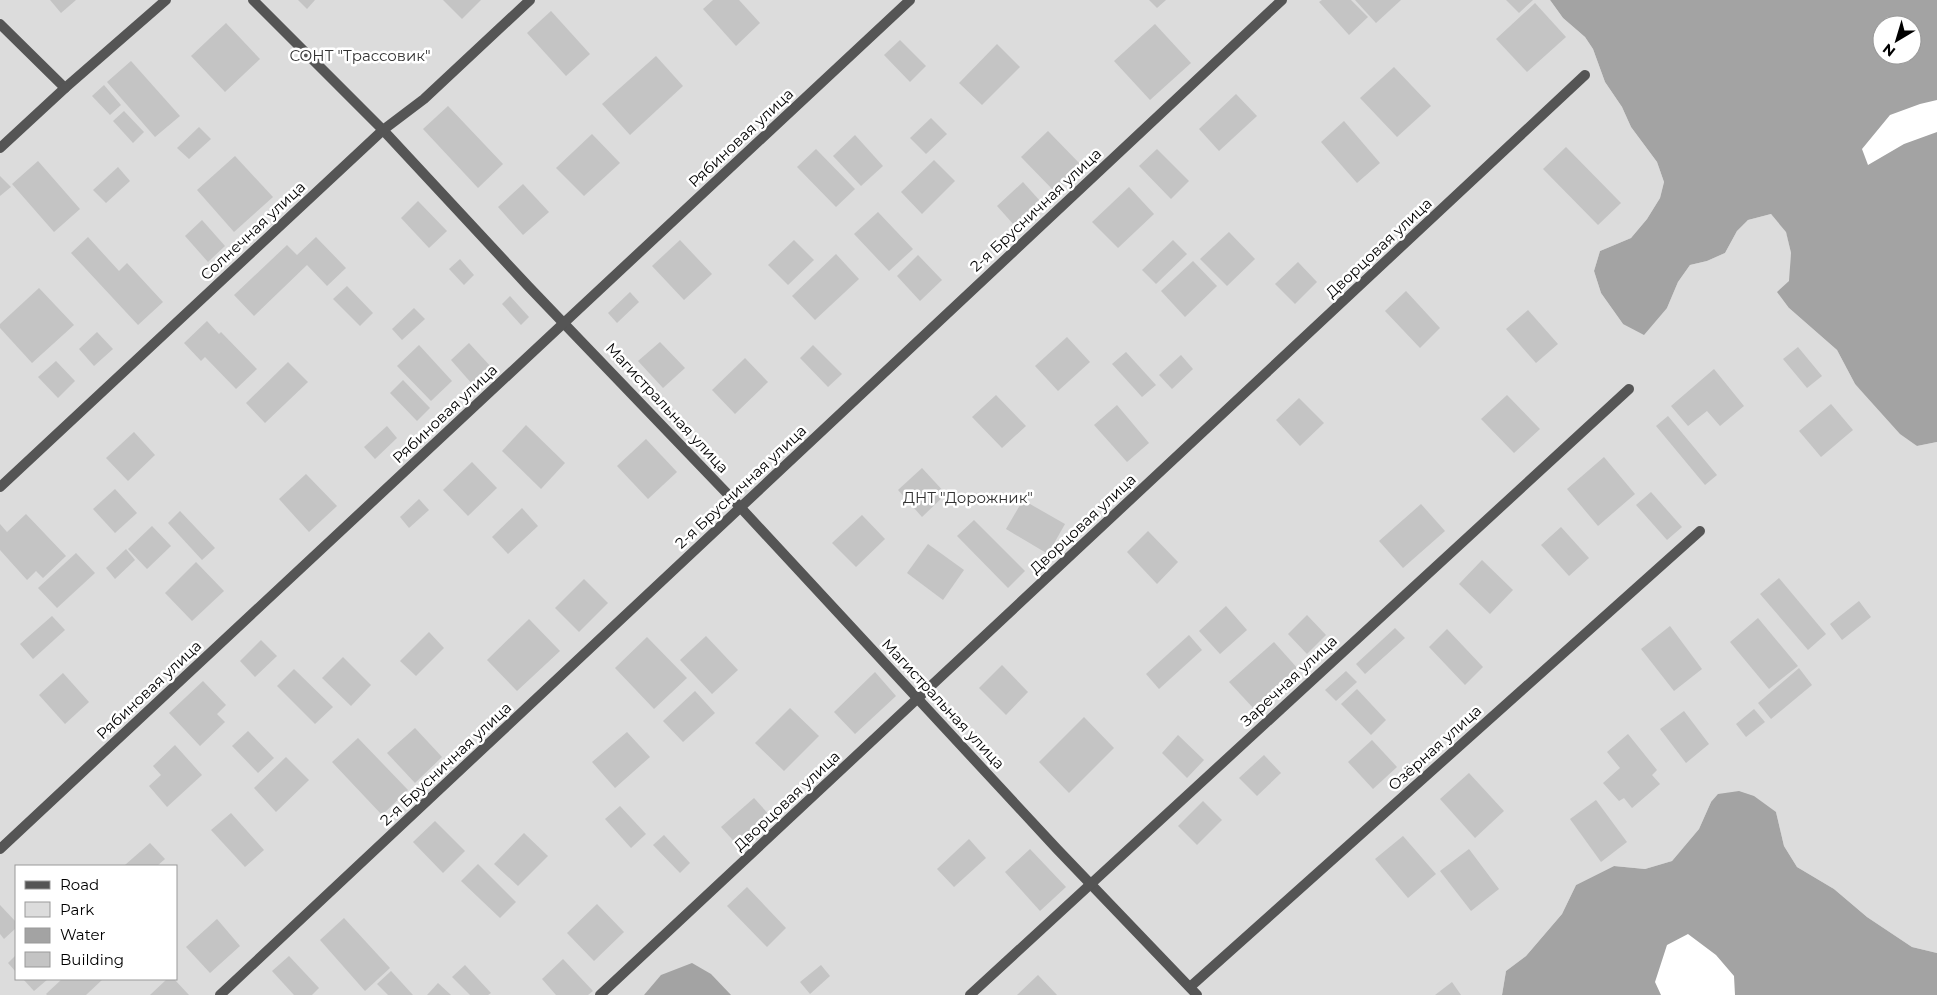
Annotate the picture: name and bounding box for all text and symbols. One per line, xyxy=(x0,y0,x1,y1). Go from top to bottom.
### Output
north arrow xyxy=(1872,15,1922,65)
text: N xyxy=(1879,40,1899,61)
park label: СОНТ "Трассовик" xyxy=(289,46,431,65)
street label: Рябиновая улица xyxy=(684,84,797,191)
street label: 2-я Брусничная улица xyxy=(966,144,1105,275)
street label: Солнечная улица xyxy=(196,177,309,284)
street label: Дворцовая улица xyxy=(1322,194,1436,302)
street label: Магистральная улица xyxy=(602,338,733,477)
street label: Рябиновая улица xyxy=(388,360,501,467)
street label: 2-я Брусничная улица xyxy=(671,421,810,552)
street label: Дворцовая улица xyxy=(1026,470,1140,578)
park label: ДНТ "Дорожник" xyxy=(903,488,1033,507)
street label: Заречная улица xyxy=(1236,631,1341,730)
street label: Магистральная улица xyxy=(878,634,1009,773)
street label: Рябиновая улица xyxy=(92,636,205,743)
street label: 2-я Брусничная улица xyxy=(376,698,515,829)
street label: Озёрная улица xyxy=(1384,701,1485,795)
street label: Дворцовая улица xyxy=(730,747,844,855)
legend xyxy=(15,865,178,980)
text: Road xyxy=(60,875,99,894)
text: Park xyxy=(60,900,94,919)
text: Water xyxy=(60,925,106,944)
text: Building xyxy=(60,950,124,969)

